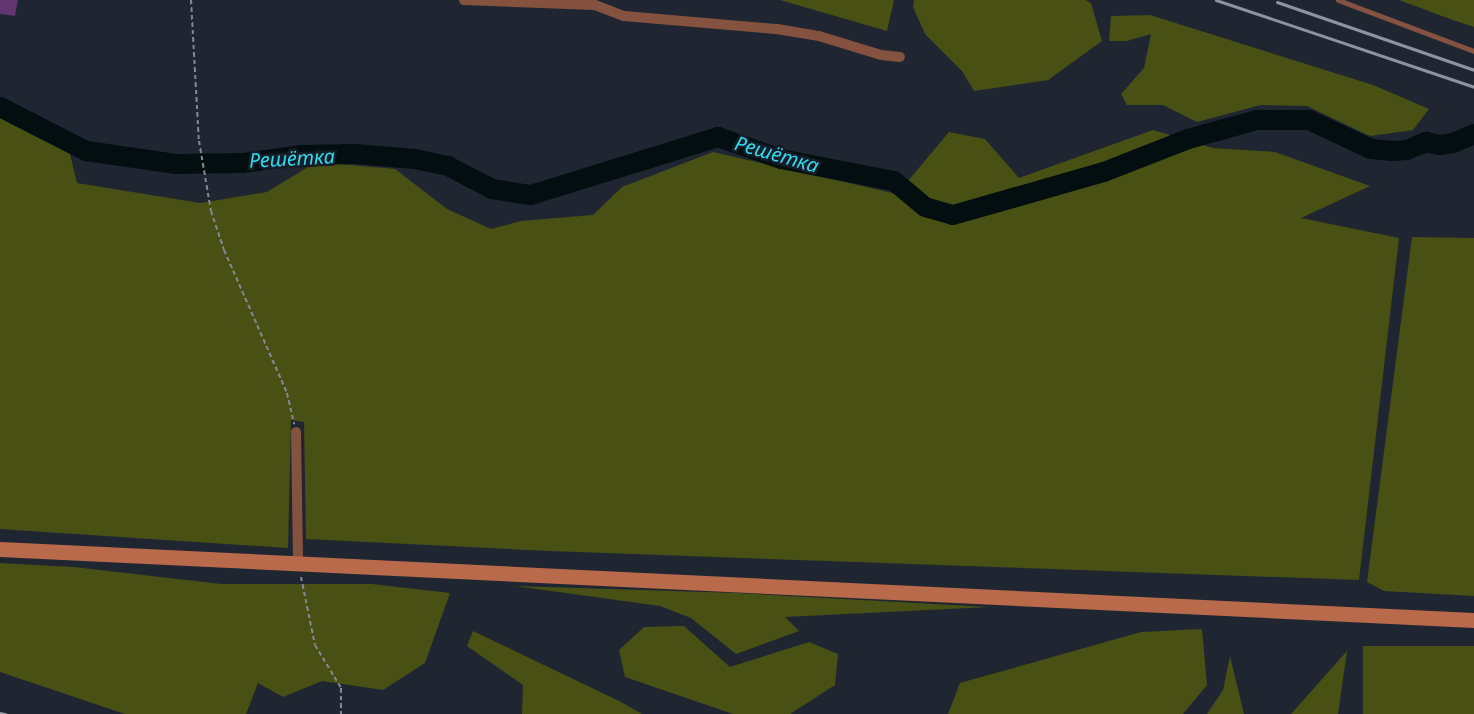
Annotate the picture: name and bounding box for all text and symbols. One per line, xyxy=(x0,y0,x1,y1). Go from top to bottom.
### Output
water label: Решётка xyxy=(732,131,822,177)
water label: Решётка xyxy=(248,144,336,172)

